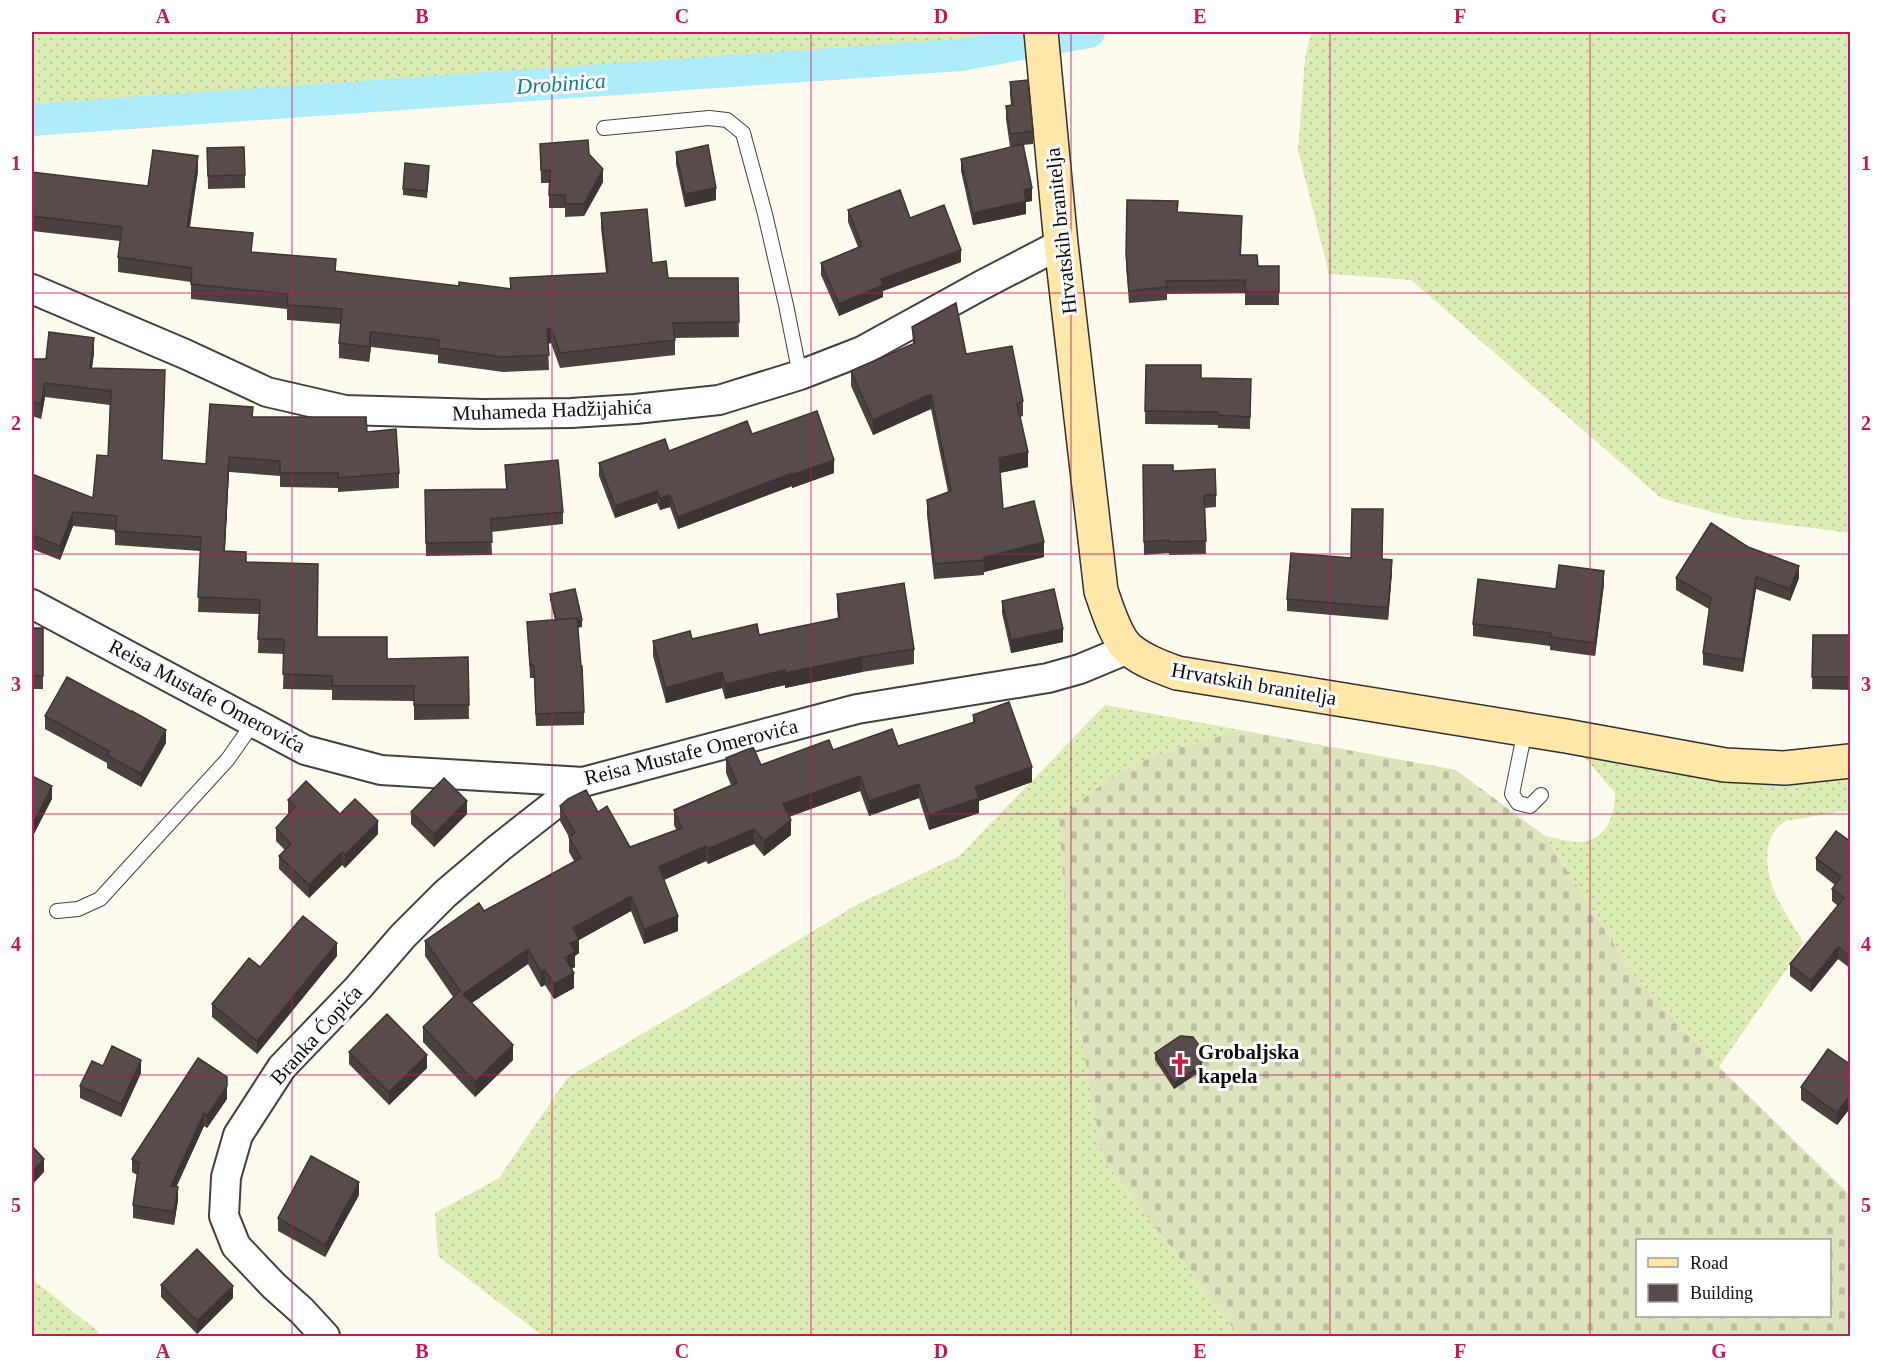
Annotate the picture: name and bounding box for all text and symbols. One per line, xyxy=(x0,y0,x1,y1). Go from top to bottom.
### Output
text: A xyxy=(156,5,171,27)
text: B xyxy=(415,5,429,27)
text: C xyxy=(675,5,689,27)
text: D xyxy=(934,5,948,27)
text: E xyxy=(1193,5,1207,27)
text: F xyxy=(1454,5,1466,27)
text: G xyxy=(1711,5,1727,27)
water label: Drobinica xyxy=(514,68,607,99)
street label: Hrvatskih branitelja xyxy=(1040,146,1082,315)
text: 1 xyxy=(11,152,21,174)
text: 1 xyxy=(1861,152,1871,174)
street label: Muhameda Hadžijahića xyxy=(452,394,653,425)
text: 2 xyxy=(11,412,21,434)
text: 2 xyxy=(1861,412,1871,434)
street label: Reisa Mustafe Omerovića xyxy=(105,634,310,758)
street label: Hrvatskih branitelja xyxy=(1170,658,1339,710)
text: 3 xyxy=(11,673,21,695)
text: 3 xyxy=(1861,673,1871,695)
street label: Reisa Mustafe Omerovića xyxy=(582,714,801,790)
text: 4 xyxy=(11,933,21,955)
text: 4 xyxy=(1861,933,1871,955)
street label: Branka Ćopića xyxy=(265,980,367,1090)
place label: Grobaljska kapela xyxy=(1198,1040,1300,1088)
church icon: Grobaljska kapela xyxy=(1167,1051,1193,1077)
text: 5 xyxy=(11,1194,21,1216)
text: 5 xyxy=(1861,1194,1871,1216)
legend xyxy=(1636,1239,1831,1317)
text: Road xyxy=(1690,1253,1728,1273)
text: Building xyxy=(1690,1283,1753,1303)
text: A xyxy=(156,1340,171,1362)
text: B xyxy=(415,1340,429,1362)
text: C xyxy=(675,1340,689,1362)
text: D xyxy=(934,1340,948,1362)
text: E xyxy=(1193,1340,1207,1362)
text: F xyxy=(1454,1340,1466,1362)
text: G xyxy=(1711,1340,1727,1362)

